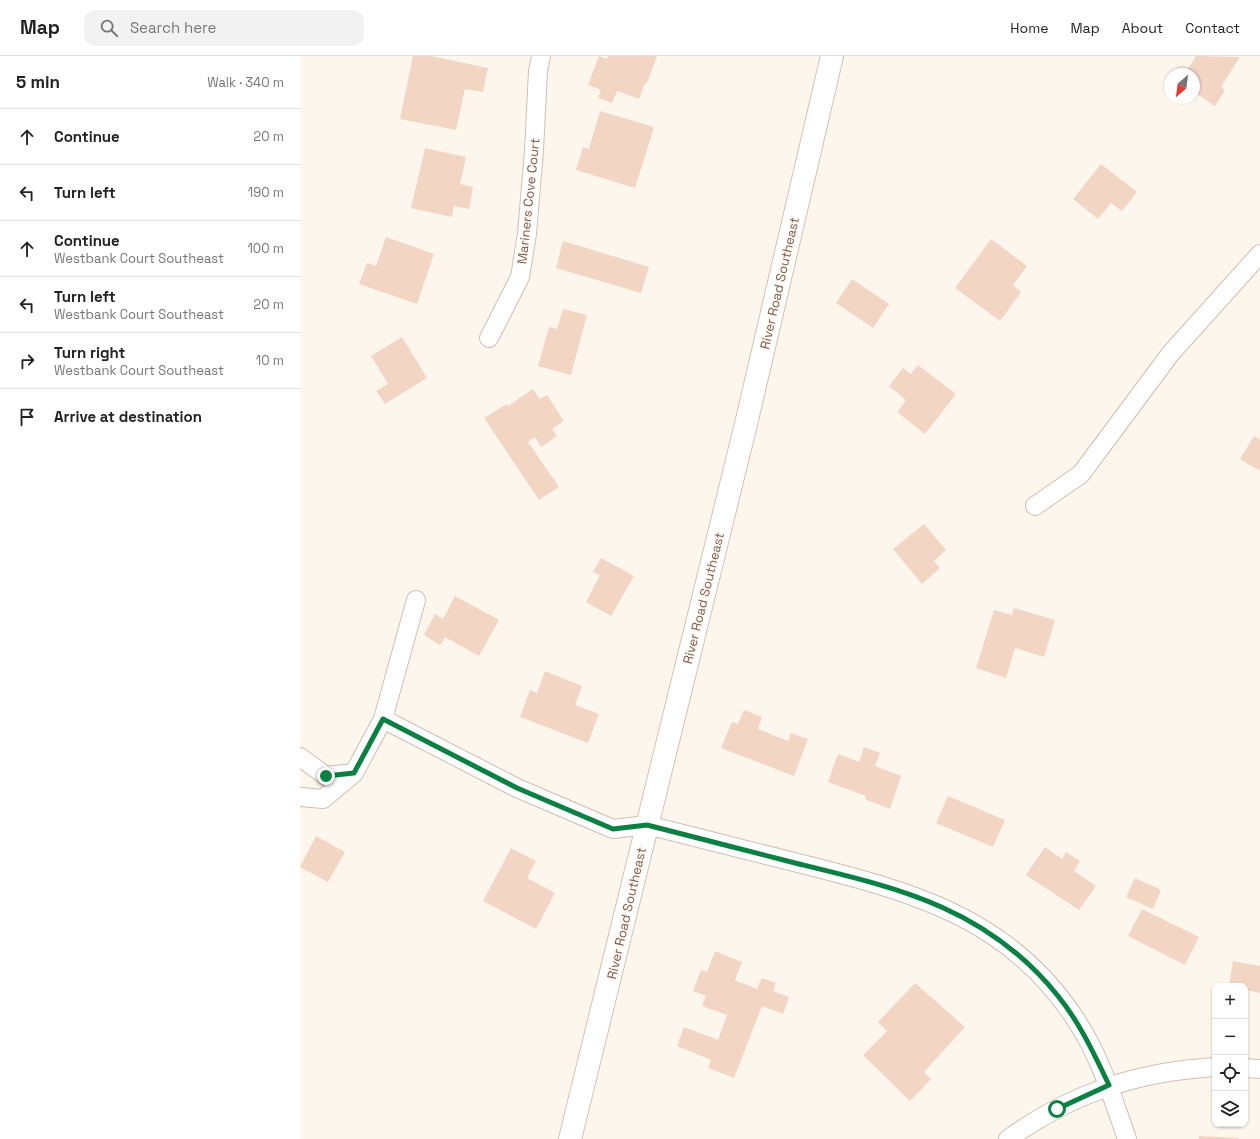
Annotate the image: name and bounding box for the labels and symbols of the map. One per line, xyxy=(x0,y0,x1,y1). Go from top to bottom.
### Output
north arrow xyxy=(1164,68,1200,104)
street label: Mariners Cove Court xyxy=(513,137,544,265)
street label: River Road Southeast xyxy=(756,215,803,351)
street label: River Road Southeast xyxy=(679,531,728,666)
route end xyxy=(317,767,335,785)
street label: River Road Southeast xyxy=(603,845,650,981)
route start xyxy=(1048,1100,1066,1118)

